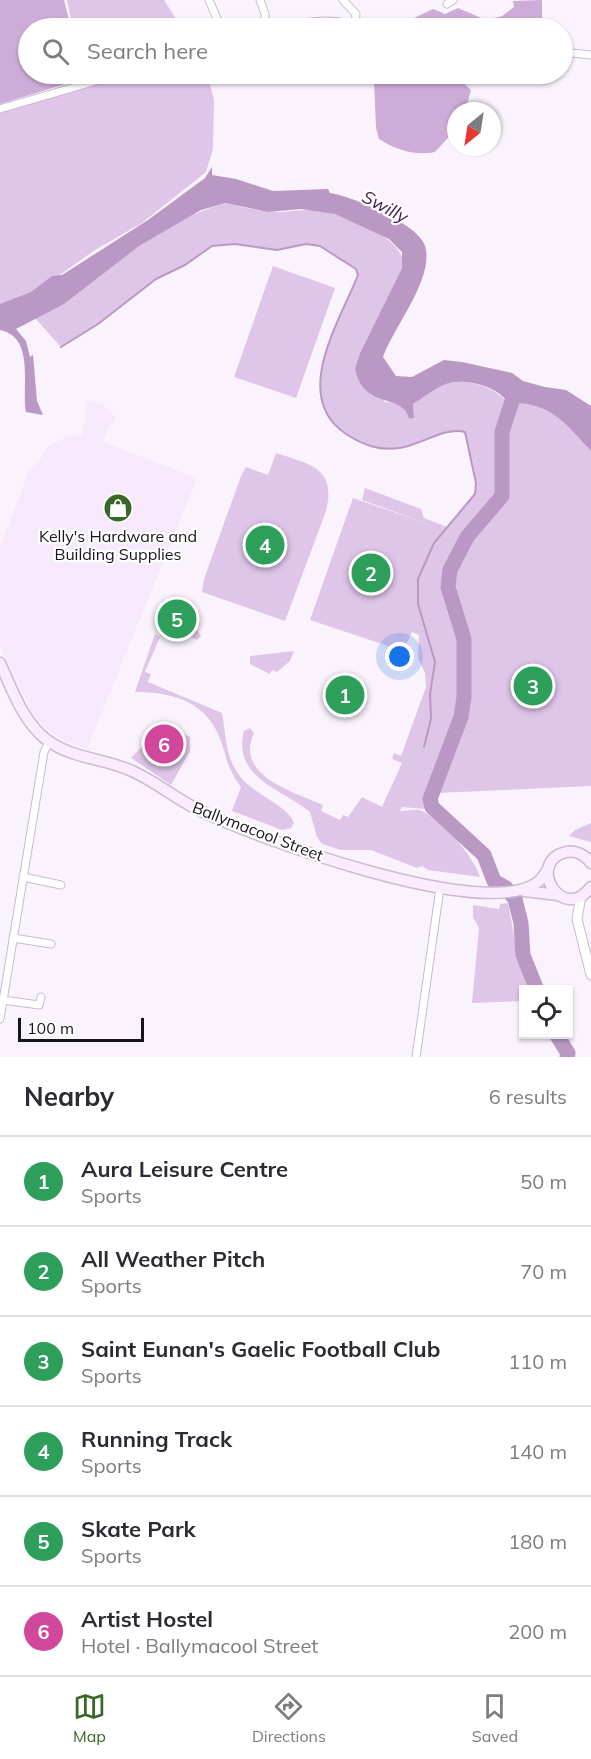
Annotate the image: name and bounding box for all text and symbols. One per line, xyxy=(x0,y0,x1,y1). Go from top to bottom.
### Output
search box xyxy=(18,18,573,84)
icon: search xyxy=(39,35,72,68)
text: Search here xyxy=(87,37,208,65)
north arrow xyxy=(447,102,501,156)
water label: Swilly xyxy=(358,185,414,229)
shop icon: Kelly's Hardware and Building Supplies xyxy=(102,492,134,524)
pin: 4 xyxy=(246,522,284,568)
place label: Kelly's Hardware and Building Supplies xyxy=(39,526,197,564)
pin: 2 xyxy=(352,550,391,596)
pin: 5 xyxy=(158,596,196,642)
your location xyxy=(385,642,414,671)
pin: 3 xyxy=(514,664,552,708)
pin: 1 xyxy=(326,672,364,718)
pin: 6 xyxy=(144,722,184,766)
street label: Ballymacool Street xyxy=(190,797,327,865)
map controls xyxy=(519,985,573,1039)
button: locate xyxy=(519,985,573,1039)
scale bar xyxy=(18,1015,144,1042)
text: 100 m xyxy=(27,1018,74,1038)
text: Nearby xyxy=(24,1080,114,1113)
text: 6 results xyxy=(489,1084,567,1109)
text: Aura Leisure Centre xyxy=(81,1155,288,1183)
text: 1 xyxy=(38,1169,50,1194)
text: 50 m xyxy=(520,1169,567,1194)
text: Sports xyxy=(81,1183,142,1208)
text: All Weather Pitch xyxy=(81,1245,265,1273)
text: 2 xyxy=(38,1259,50,1284)
text: 70 m xyxy=(520,1259,567,1284)
text: Sports xyxy=(81,1273,142,1298)
text: Saint Eunan's Gaelic Football Club xyxy=(81,1335,440,1363)
text: 3 xyxy=(38,1349,50,1374)
text: 110 m xyxy=(508,1349,567,1374)
text: Sports xyxy=(81,1363,142,1388)
text: Running Track xyxy=(81,1425,232,1453)
text: 4 xyxy=(38,1439,50,1464)
text: 140 m xyxy=(508,1439,567,1464)
text: Sports xyxy=(81,1453,142,1478)
text: Skate Park xyxy=(81,1515,196,1543)
text: 5 xyxy=(38,1529,50,1554)
text: 180 m xyxy=(508,1529,567,1554)
text: Sports xyxy=(81,1543,142,1568)
text: Artist Hostel xyxy=(81,1605,213,1633)
text: 6 xyxy=(38,1619,50,1644)
text: 200 m xyxy=(508,1619,567,1644)
text: Hotel · Ballymacool Street xyxy=(81,1633,318,1658)
tab: Map xyxy=(73,1690,106,1746)
tab: Directions xyxy=(252,1690,326,1746)
tab: Saved xyxy=(472,1690,518,1746)

